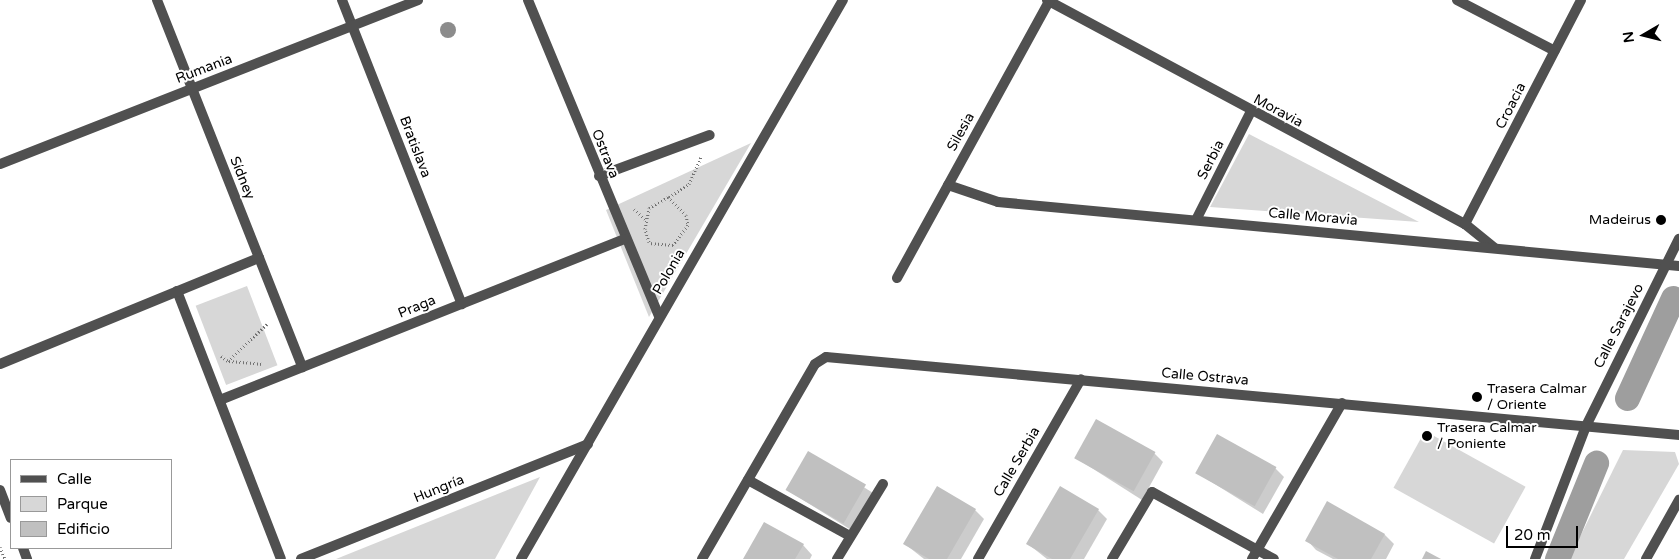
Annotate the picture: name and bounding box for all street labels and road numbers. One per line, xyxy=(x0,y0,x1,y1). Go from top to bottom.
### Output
street label: Rumania xyxy=(173,51,235,87)
street label: Croacia xyxy=(1492,80,1530,132)
street label: Moravia xyxy=(1250,91,1306,131)
street label: Silesia xyxy=(944,110,978,154)
street label: Bratislava xyxy=(396,114,434,180)
street label: Ostrava xyxy=(588,127,622,181)
street label: Serbia xyxy=(1194,137,1228,183)
street label: Sídney xyxy=(226,154,258,202)
street label: Calle Moravia xyxy=(1268,205,1358,229)
street label: Polonia xyxy=(649,246,689,298)
street label: Calle Sarajevo xyxy=(1590,281,1648,371)
street label: Praga xyxy=(396,292,438,322)
street label: Calle Ostrava xyxy=(1161,365,1249,389)
street label: Calle Serbia xyxy=(990,424,1044,500)
street label: Hungría xyxy=(411,471,467,507)

